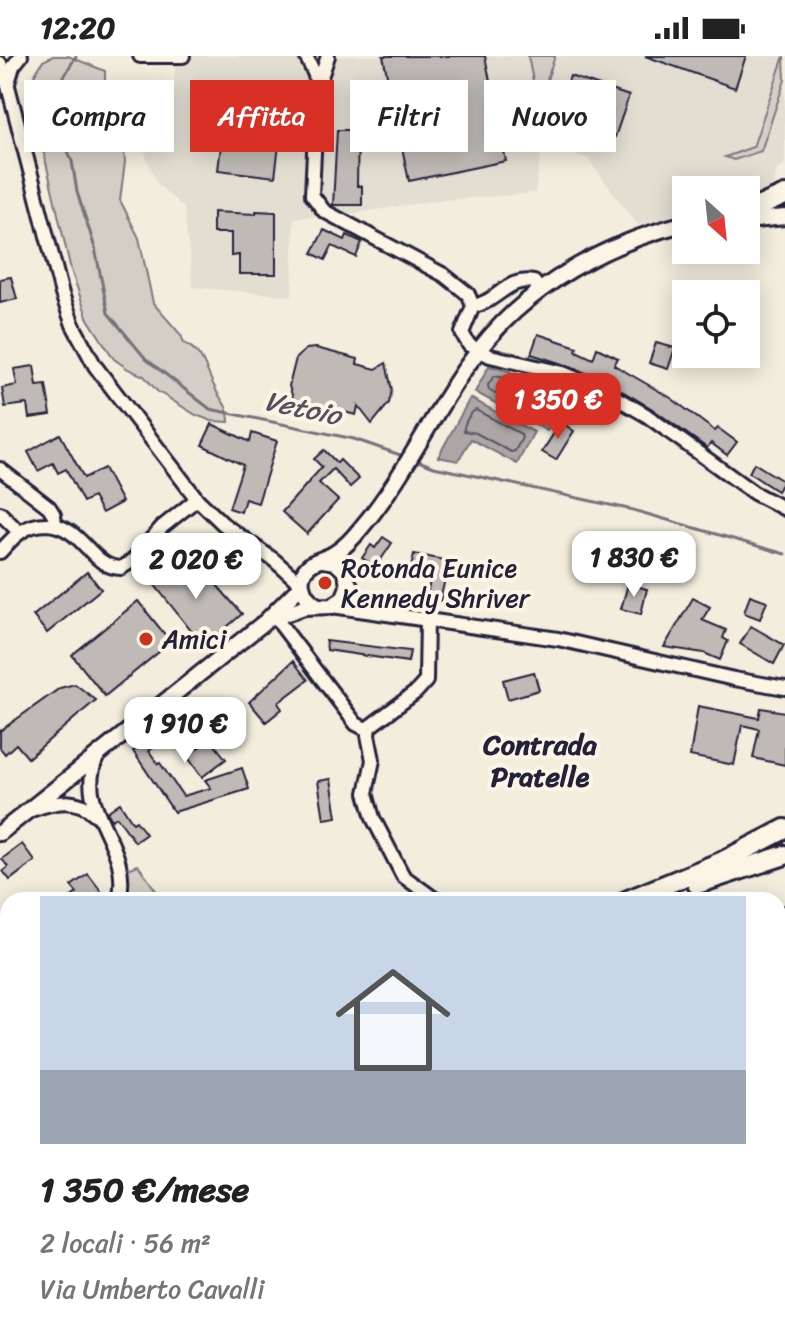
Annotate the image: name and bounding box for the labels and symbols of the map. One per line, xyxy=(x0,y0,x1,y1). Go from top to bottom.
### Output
north arrow xyxy=(672,176,760,264)
pin: 1 350 € xyxy=(484,373,632,441)
water label: Vetoio xyxy=(260,376,349,441)
pin: 1 830 € xyxy=(560,531,708,599)
pin: 2 020 € xyxy=(122,533,270,601)
place label: Rotonda Eunice Kennedy Shriver xyxy=(341,545,531,621)
marker: Rotonda Eunice Kennedy Shriver xyxy=(316,574,334,592)
place label: Amici xyxy=(161,616,227,662)
marker: Amici xyxy=(137,630,155,648)
pin: 1 910 € xyxy=(111,697,259,765)
district label: Contrada Pratelle xyxy=(482,720,598,801)

